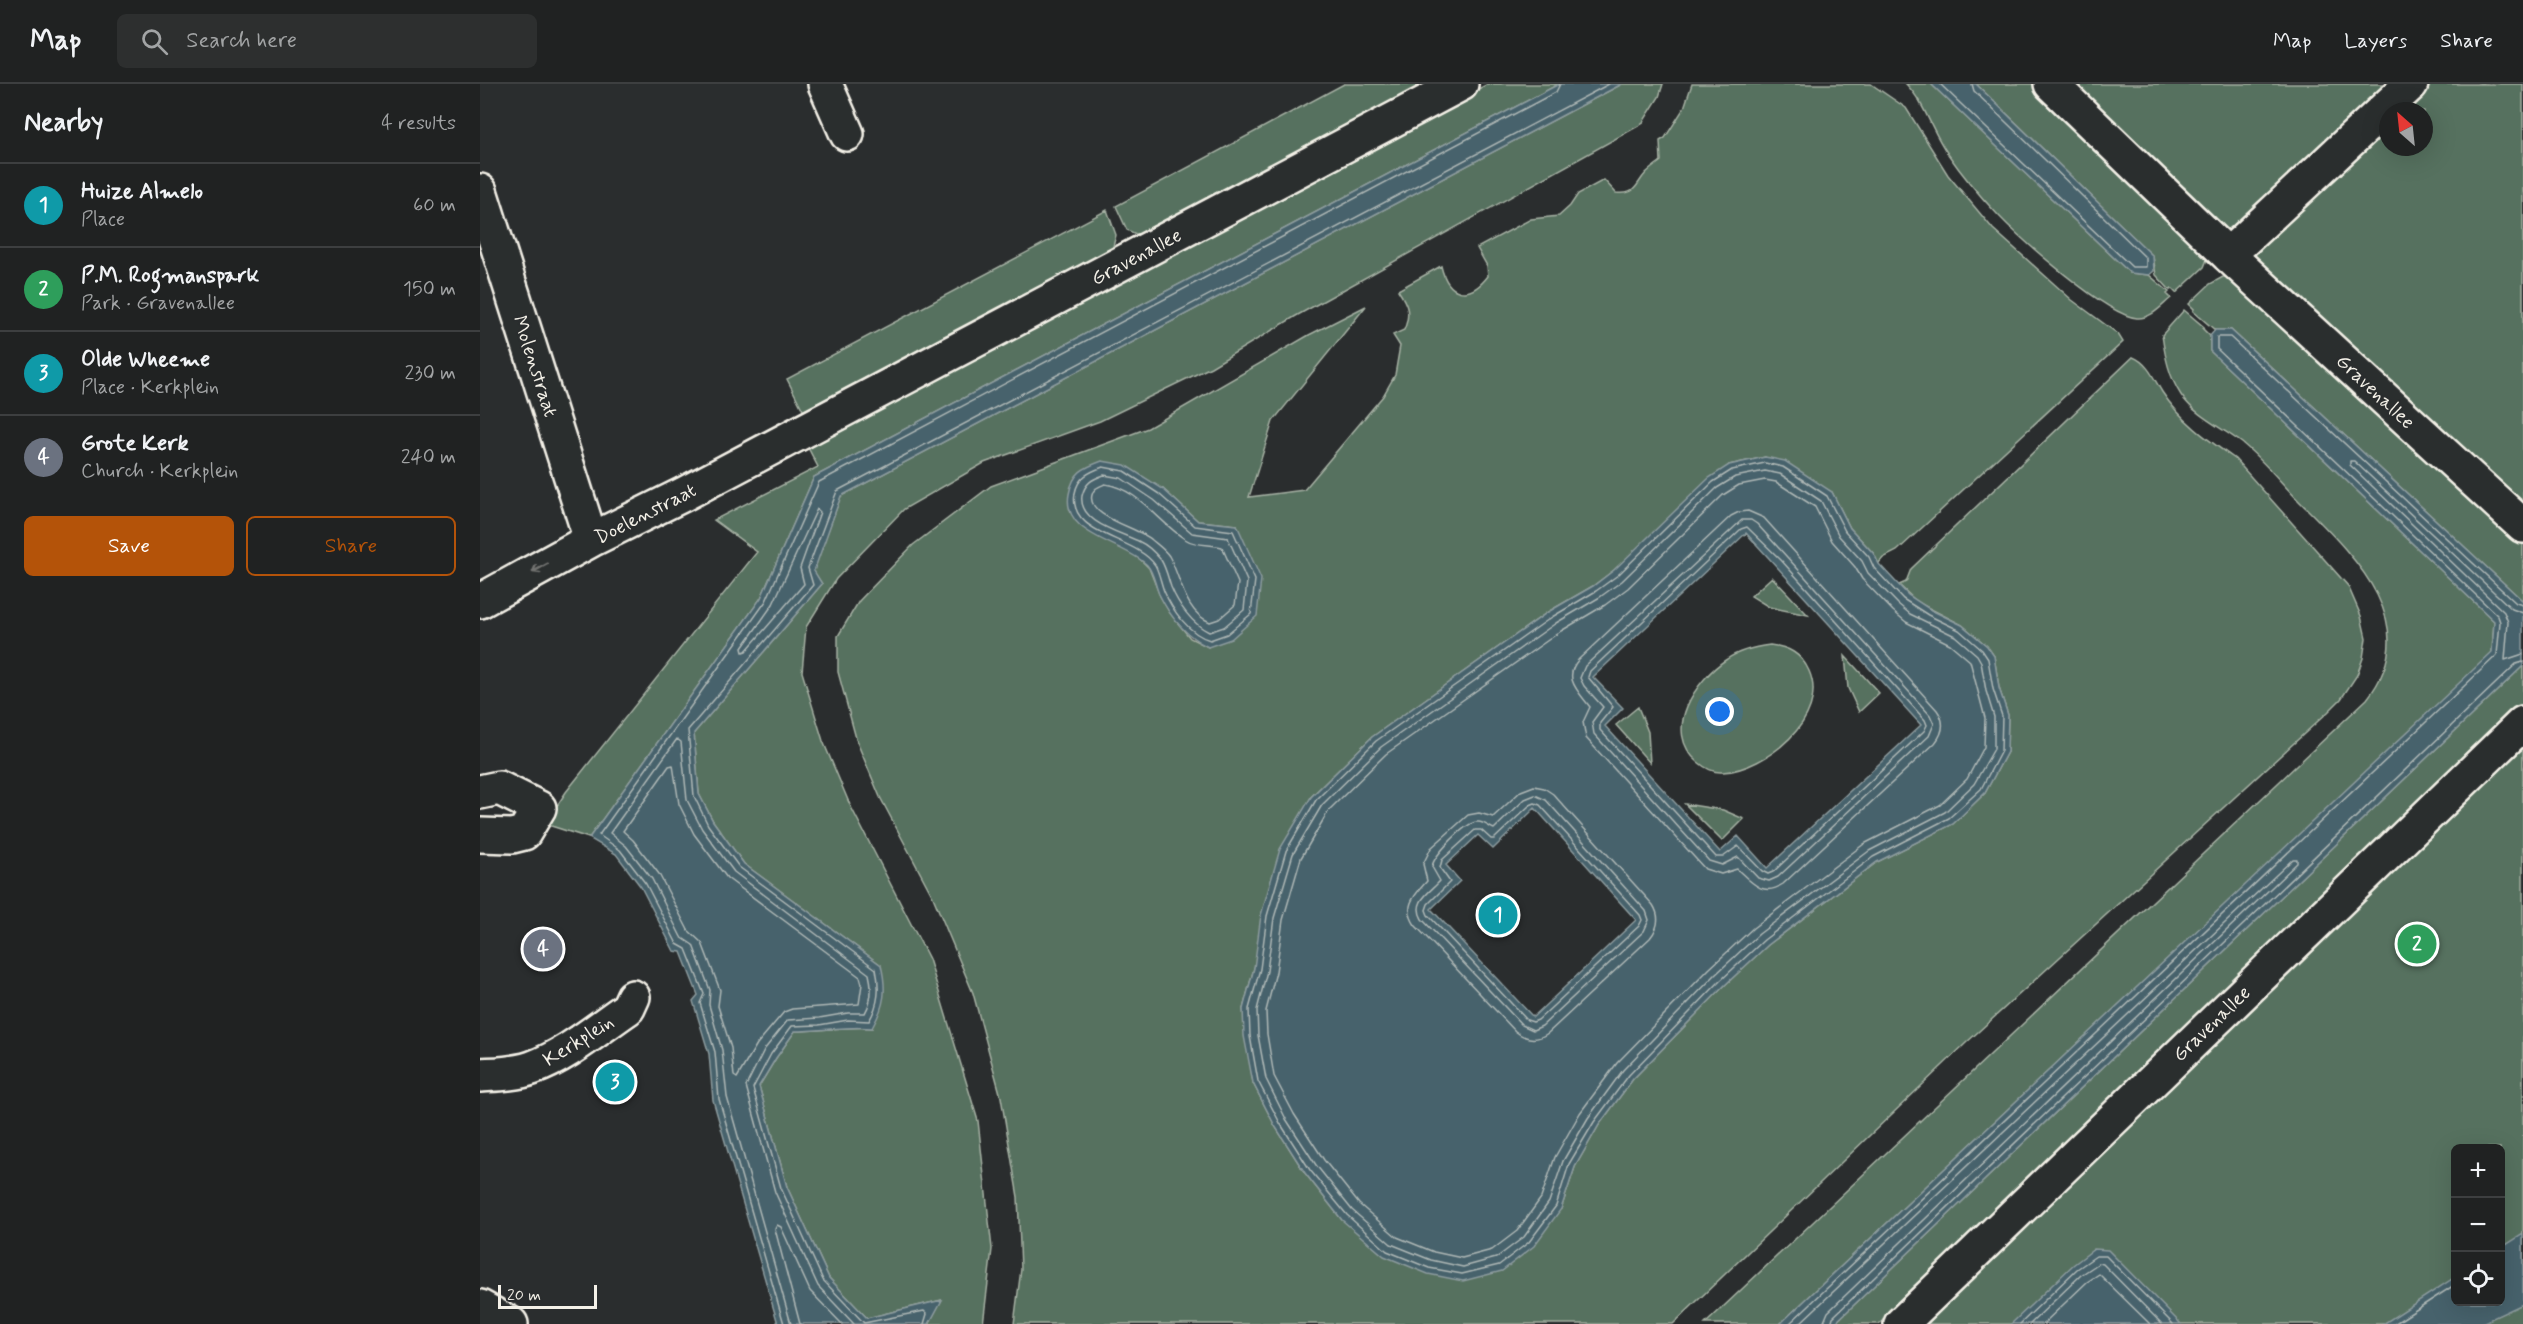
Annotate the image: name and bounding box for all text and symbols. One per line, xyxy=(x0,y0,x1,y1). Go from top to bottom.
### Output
search box xyxy=(117,14,537,68)
text: Map xyxy=(30,23,81,60)
icon: search xyxy=(138,25,171,58)
text: Search here xyxy=(186,27,297,55)
text: Map xyxy=(2273,27,2311,55)
text: Layers xyxy=(2344,27,2407,55)
text: Share xyxy=(2440,27,2493,55)
north arrow xyxy=(2379,102,2433,156)
text: Nearby xyxy=(24,106,103,140)
text: 4 results xyxy=(381,110,456,137)
text: Huize Almelo xyxy=(81,178,203,206)
text: 1 xyxy=(39,192,48,219)
text: 60 m xyxy=(413,192,456,219)
text: Place xyxy=(81,206,125,233)
street label: Gravenallee xyxy=(1087,222,1187,292)
text: P.M. Rogmanspark xyxy=(81,262,259,290)
text: 2 xyxy=(39,276,48,303)
text: 150 m xyxy=(403,276,456,303)
text: Park · Gravenallee xyxy=(81,290,235,317)
street label: Molenstraat xyxy=(505,312,564,421)
text: Olde Wheeme xyxy=(81,346,210,374)
street label: Gravenallee xyxy=(2330,348,2420,436)
text: 3 xyxy=(39,360,48,387)
text: 230 m xyxy=(404,360,456,387)
text: Place · Kerkplein xyxy=(81,374,219,401)
text: Grote Kerk xyxy=(81,430,189,458)
text: 4 xyxy=(38,444,49,471)
text: 240 m xyxy=(401,444,456,471)
text: Church · Kerkplein xyxy=(81,458,238,485)
street label: Doelenstraat xyxy=(590,477,701,551)
button: Save xyxy=(24,516,234,576)
button: Share xyxy=(246,516,456,576)
one-way arrow xyxy=(532,562,549,574)
your location xyxy=(1705,697,1734,726)
pin: 1 xyxy=(1478,892,1518,938)
pin: 2 xyxy=(2398,922,2436,966)
pin: 4 xyxy=(524,926,562,972)
street label: Gravenallee xyxy=(2167,980,2257,1068)
street label: Kerkplein xyxy=(538,1009,619,1074)
pin: 3 xyxy=(596,1060,634,1104)
map controls xyxy=(2451,1144,2505,1306)
button: + xyxy=(2451,1144,2505,1198)
button: − xyxy=(2451,1198,2505,1252)
button: locate xyxy=(2451,1252,2505,1306)
scale bar xyxy=(498,1282,597,1310)
text: 20 m xyxy=(507,1285,541,1306)

